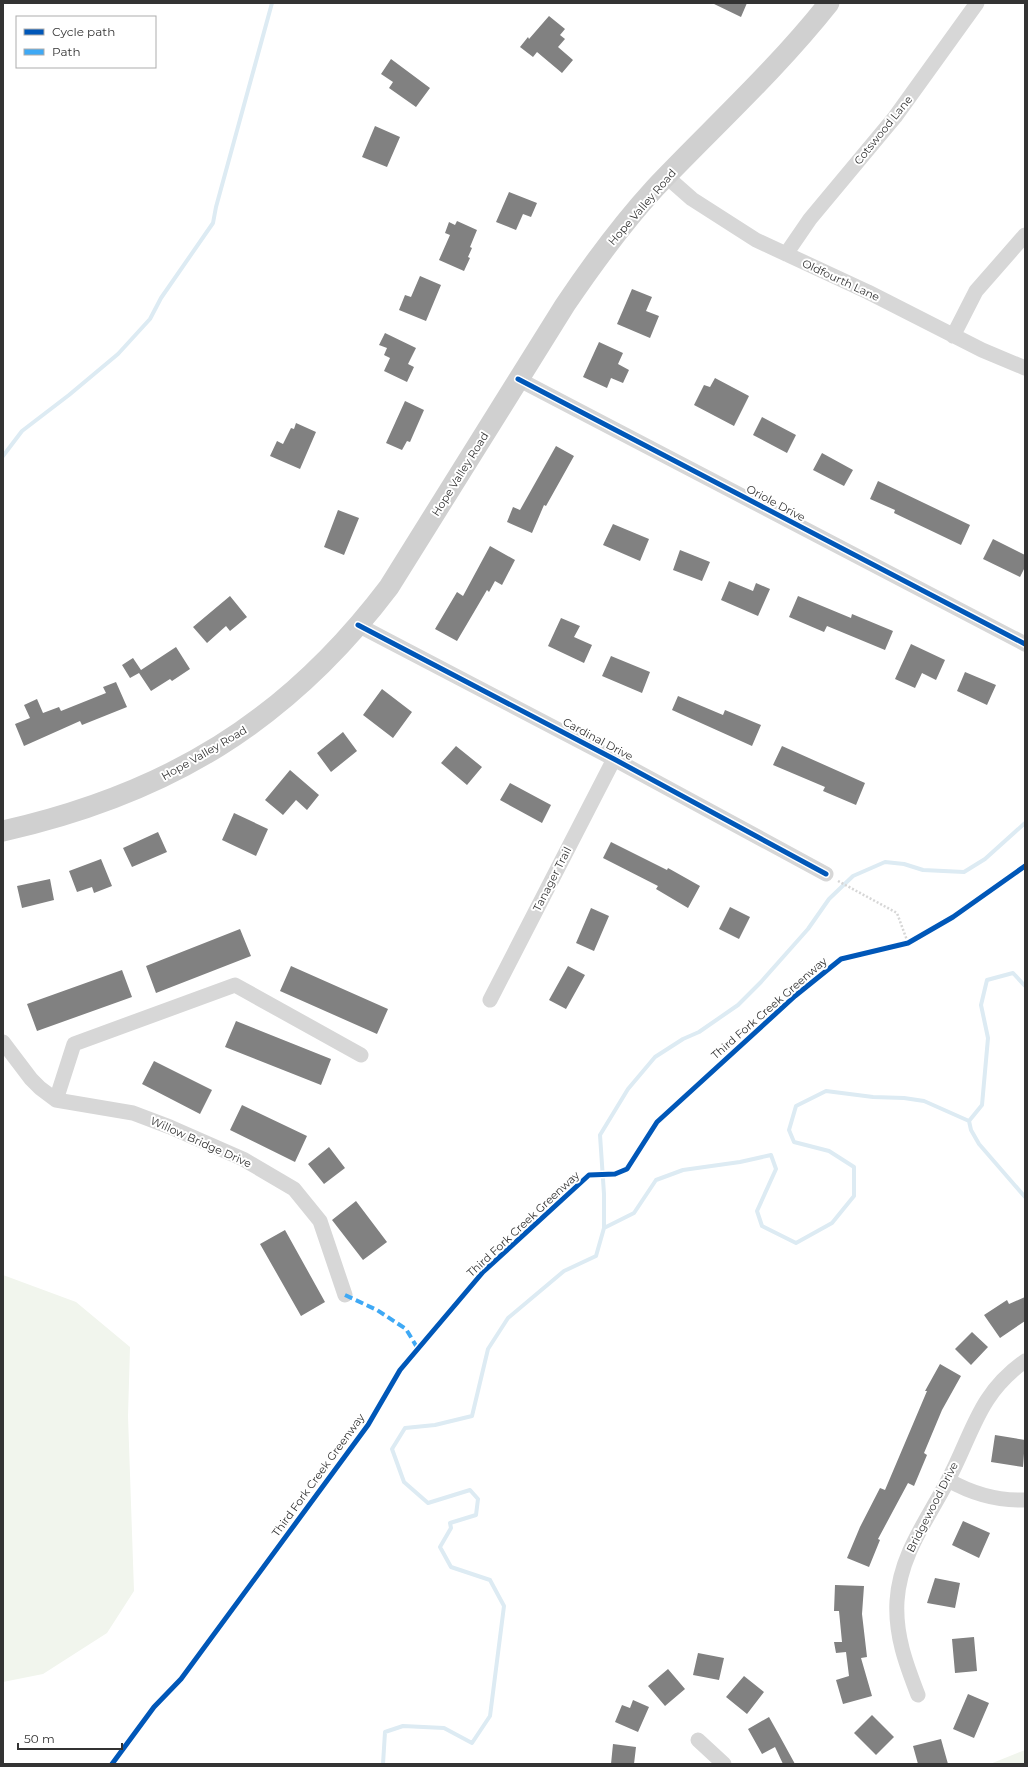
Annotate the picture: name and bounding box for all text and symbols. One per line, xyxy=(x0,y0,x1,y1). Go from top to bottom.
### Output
legend xyxy=(16,16,156,68)
text: Cycle path xyxy=(52,24,115,39)
text: Path xyxy=(52,44,81,59)
street label: Cotswood Lane xyxy=(851,92,915,167)
street label: Hope Valley Road xyxy=(605,166,679,248)
street label: Oldfourth Lane xyxy=(800,256,882,304)
street label: Hope Valley Road xyxy=(428,429,492,519)
street label: Oriole Drive xyxy=(744,482,808,525)
street label: Cardinal Drive xyxy=(561,715,636,764)
street label: Hope Valley Road xyxy=(159,723,249,783)
street label: Tanager Trail xyxy=(530,844,574,914)
street label: Third Fork Creek Greenway xyxy=(708,954,830,1062)
street label: Willow Bridge Drive xyxy=(148,1113,254,1171)
street label: Third Fork Creek Greenway xyxy=(464,1168,582,1280)
street label: Third Fork Creek Greenway xyxy=(269,1411,367,1539)
street label: Bridgewood Drive xyxy=(903,1459,961,1555)
scale bar xyxy=(18,1725,122,1751)
text: 50 m xyxy=(24,1731,55,1746)

